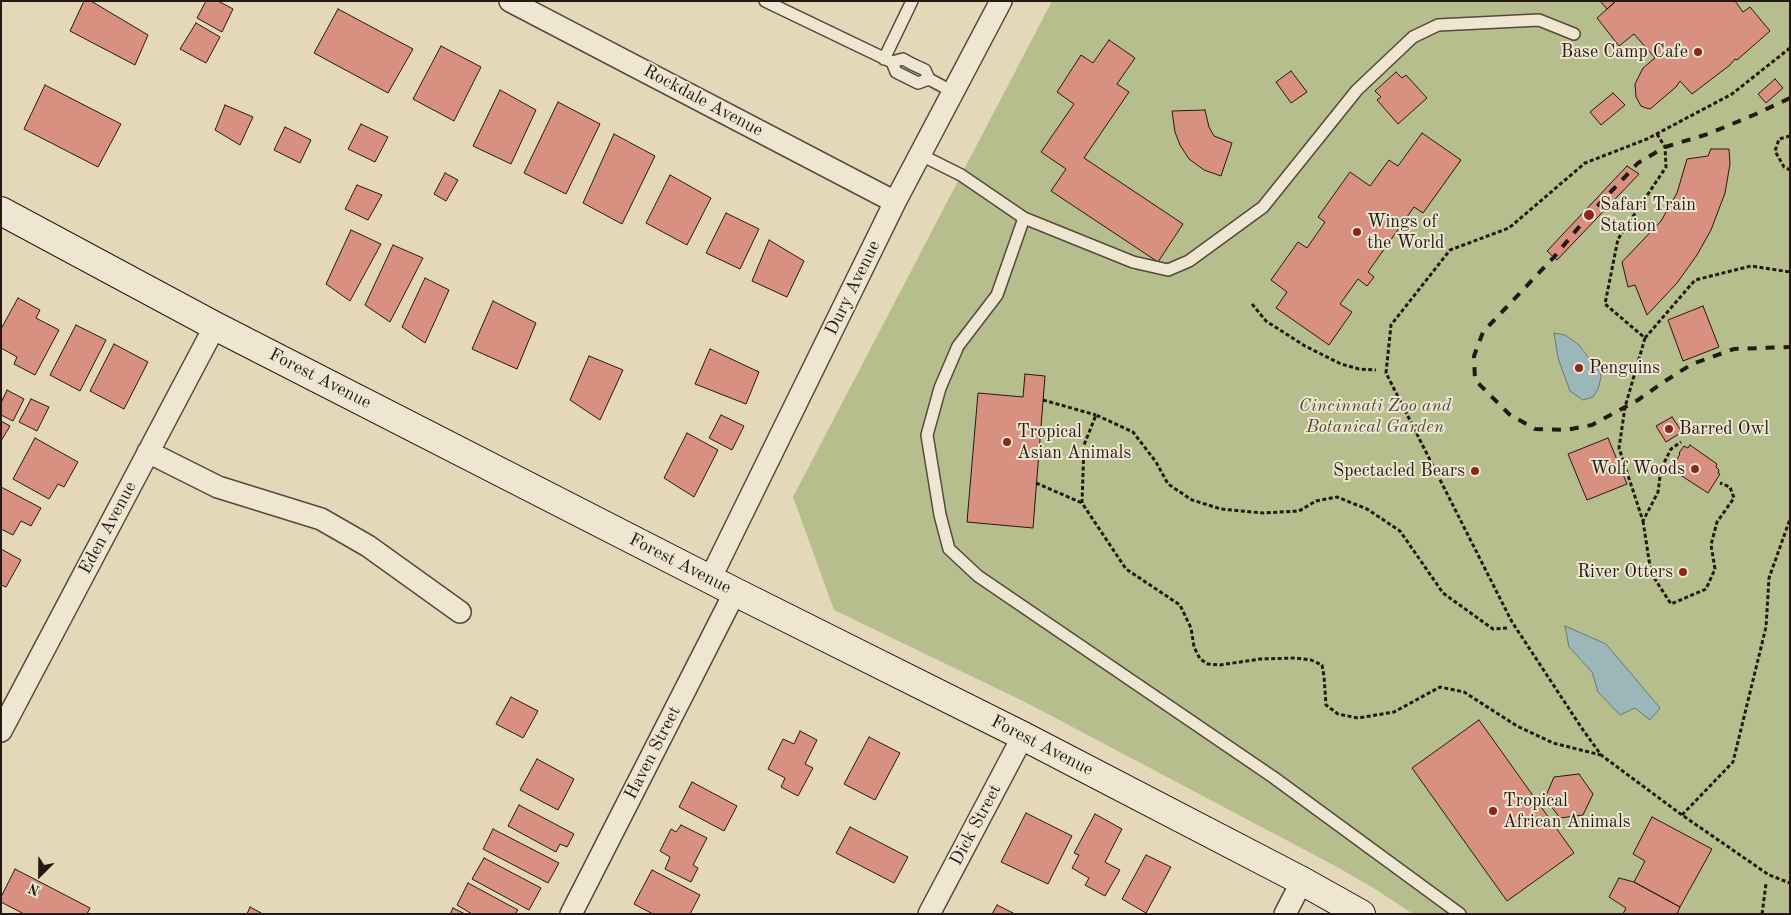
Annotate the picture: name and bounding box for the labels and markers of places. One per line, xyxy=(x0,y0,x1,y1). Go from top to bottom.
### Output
place label: Base Camp Cafe xyxy=(1561,41,1688,63)
marker: Base Camp Cafe xyxy=(1692,46,1704,58)
place label: Safari Train Station xyxy=(1600,194,1696,236)
marker: Safari Train Station xyxy=(1582,208,1596,222)
place label: Wings of the World xyxy=(1367,211,1444,253)
marker: Wings of the World xyxy=(1351,226,1363,238)
place label: Penguins xyxy=(1589,357,1660,379)
marker: Penguins xyxy=(1573,362,1585,374)
place label: Barred Owl xyxy=(1679,418,1769,440)
place label: Tropical Asian Animals xyxy=(1017,421,1131,464)
marker: Barred Owl xyxy=(1663,423,1675,435)
marker: Tropical Asian Animals xyxy=(1001,436,1013,448)
place label: Wolf Woods xyxy=(1590,458,1685,480)
place label: Spectacled Bears xyxy=(1333,460,1465,482)
marker: Wolf Woods xyxy=(1689,463,1701,475)
marker: Spectacled Bears xyxy=(1469,465,1481,477)
place label: River Otters xyxy=(1577,561,1673,583)
marker: River Otters xyxy=(1677,566,1689,578)
place label: Tropical African Animals xyxy=(1503,790,1631,832)
marker: Tropical African Animals xyxy=(1487,805,1499,817)

